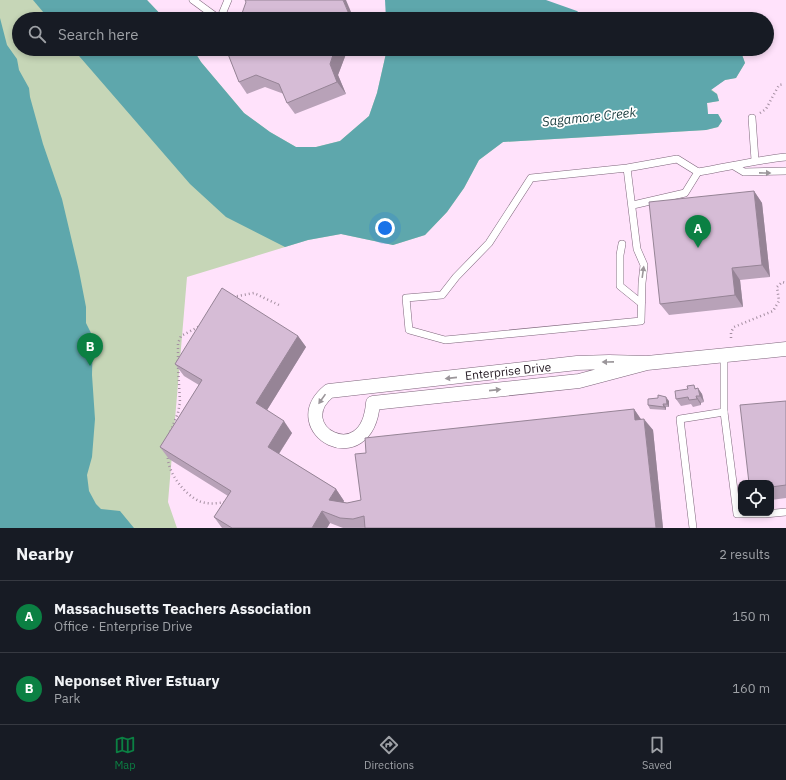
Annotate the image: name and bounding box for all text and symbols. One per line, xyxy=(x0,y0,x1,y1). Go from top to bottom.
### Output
search box xyxy=(12,12,774,56)
icon: search xyxy=(26,23,48,45)
text: Search here xyxy=(58,25,138,44)
water label: Sagamore Creek xyxy=(541,104,637,130)
one-way arrow xyxy=(759,169,771,176)
pin: A xyxy=(685,215,711,248)
your location xyxy=(375,218,395,238)
one-way arrow xyxy=(640,266,646,278)
pin: B xyxy=(77,333,103,366)
street label: Enterprise Drive xyxy=(464,359,552,383)
one-way arrow xyxy=(601,359,614,365)
one-way arrow xyxy=(444,374,457,381)
one-way arrow xyxy=(489,387,501,393)
one-way arrow xyxy=(318,394,326,404)
map controls xyxy=(738,480,774,516)
button: locate xyxy=(738,480,774,516)
text: Nearby xyxy=(16,543,74,565)
text: 2 results xyxy=(719,546,770,563)
text: Massachusetts Teachers Association xyxy=(54,599,311,618)
text: A xyxy=(25,608,33,625)
text: 150 m xyxy=(732,608,770,625)
text: Office · Enterprise Drive xyxy=(54,618,192,635)
text: Neponset River Estuary xyxy=(54,671,219,690)
text: B xyxy=(25,680,33,697)
text: 160 m xyxy=(732,680,770,697)
text: Park xyxy=(54,690,80,707)
tab: Map xyxy=(114,734,136,772)
tab: Directions xyxy=(364,734,414,772)
tab: Saved xyxy=(642,734,672,772)

